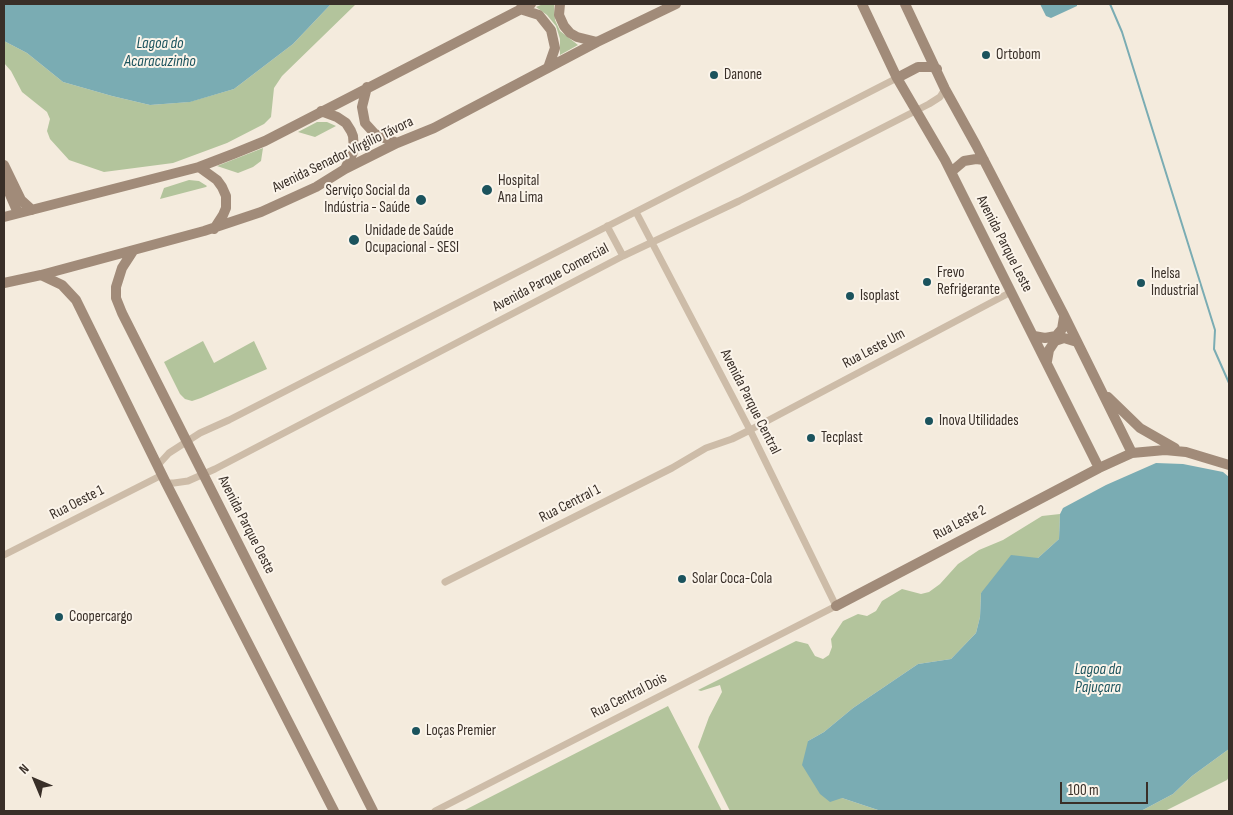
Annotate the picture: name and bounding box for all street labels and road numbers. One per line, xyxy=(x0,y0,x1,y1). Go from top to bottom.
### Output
street label: Avenida Senador Virgílio Távora xyxy=(270,113,416,197)
street label: Avenida Parque Leste xyxy=(972,193,1036,295)
street label: Avenida Parque Comercial xyxy=(490,240,612,316)
street label: Rua Leste Um xyxy=(840,325,908,373)
street label: Avenida Parque Central xyxy=(716,347,784,457)
street label: Avenida Parque Oeste xyxy=(214,473,278,577)
street label: Rua Central 1 xyxy=(537,481,603,527)
street label: Rua Oeste 1 xyxy=(47,482,107,524)
street label: Rua Leste 2 xyxy=(931,502,989,544)
street label: Rua Central Dois xyxy=(588,669,670,723)

